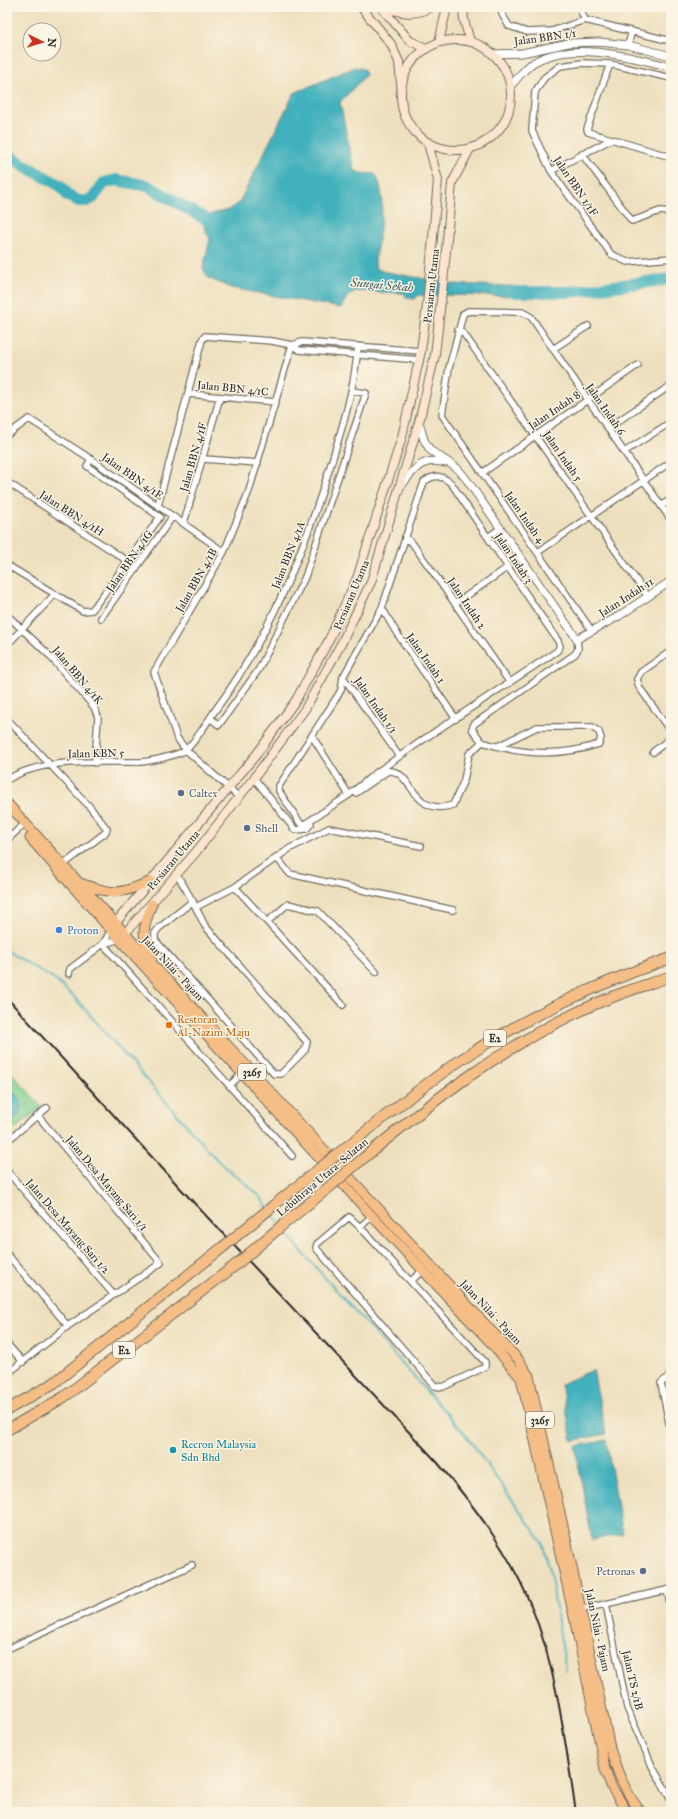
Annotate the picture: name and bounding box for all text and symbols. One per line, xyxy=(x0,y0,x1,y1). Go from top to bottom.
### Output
north arrow xyxy=(22,22,62,62)
street label: Jalan BBN 1/1 xyxy=(512,27,577,49)
text: N xyxy=(45,38,58,49)
street label: Jalan BBN 1/1F xyxy=(549,153,600,219)
street label: Persiaran Utama xyxy=(421,248,442,324)
water label: Sungai Sekah xyxy=(349,275,414,295)
street label: Jalan BBN 4/1C xyxy=(195,378,269,400)
street label: Jalan Indah 6 xyxy=(582,380,628,438)
street label: Jalan Indah 8 xyxy=(525,388,583,434)
street label: Jalan BBN 4/1F xyxy=(177,421,211,495)
street label: Jalan Indah 5 xyxy=(539,427,585,485)
street label: Jalan BBN 4/1E xyxy=(98,450,166,503)
street label: Jalan BBN 4/1H xyxy=(36,487,107,540)
street label: Jalan Indah 4 xyxy=(501,488,548,547)
street label: Jalan BBN 4/1A xyxy=(269,519,309,592)
street label: Jalan BBN 4/1G xyxy=(103,528,156,596)
street label: Jalan Indah 3 xyxy=(490,530,535,587)
street label: Jalan BBN 4/1B xyxy=(172,546,221,616)
street label: Persiaran Utama xyxy=(331,558,372,632)
street label: Jalan Indah 2 xyxy=(443,574,489,633)
street label: Jalan Indah 11 xyxy=(596,575,657,621)
street label: Jalan Indah 1 xyxy=(402,630,448,687)
street label: Jalan BBN 4/1K xyxy=(48,643,107,709)
street label: Jalan Indah 1/1 xyxy=(350,674,400,737)
street label: Jalan KBN 5 xyxy=(67,747,124,762)
place label: Caltex xyxy=(189,787,218,800)
marker: Caltex xyxy=(176,788,186,798)
place label: Shell xyxy=(255,822,278,835)
marker: Shell xyxy=(242,823,252,833)
street label: Persiaran Utama xyxy=(145,827,202,893)
place label: Proton xyxy=(67,924,98,937)
marker: Proton xyxy=(54,925,64,935)
street label: Jalan Nilai - Pajam xyxy=(138,932,207,1005)
place label: Restoran Al-Nazim Maju xyxy=(176,1013,250,1039)
marker: Restoran Al-Nazim Maju xyxy=(164,1020,174,1030)
road number: E2 xyxy=(484,1030,506,1046)
road number: 3265 xyxy=(238,1064,266,1080)
street label: Jalan Desa Mayang Sari 1/1 xyxy=(62,1132,150,1234)
street label: Lebuhraya Utara–Selatan xyxy=(274,1135,371,1219)
street label: Jalan Desa Mayang Sari 1/2 xyxy=(22,1176,113,1277)
street label: Jalan Nilai - Pajam xyxy=(456,1276,525,1349)
road number: E2 xyxy=(113,1342,135,1358)
road number: 3265 xyxy=(526,1412,554,1428)
place label: Recron Malaysia Sdn Bhd xyxy=(181,1438,257,1464)
marker: Recron Malaysia Sdn Bhd xyxy=(168,1445,178,1455)
place label: Petronas xyxy=(596,1565,635,1578)
marker: Petronas xyxy=(638,1566,648,1576)
street label: Jalan Nilai - Pajam xyxy=(581,1587,613,1674)
street label: Jalan TS 2/1B xyxy=(618,1648,646,1712)

